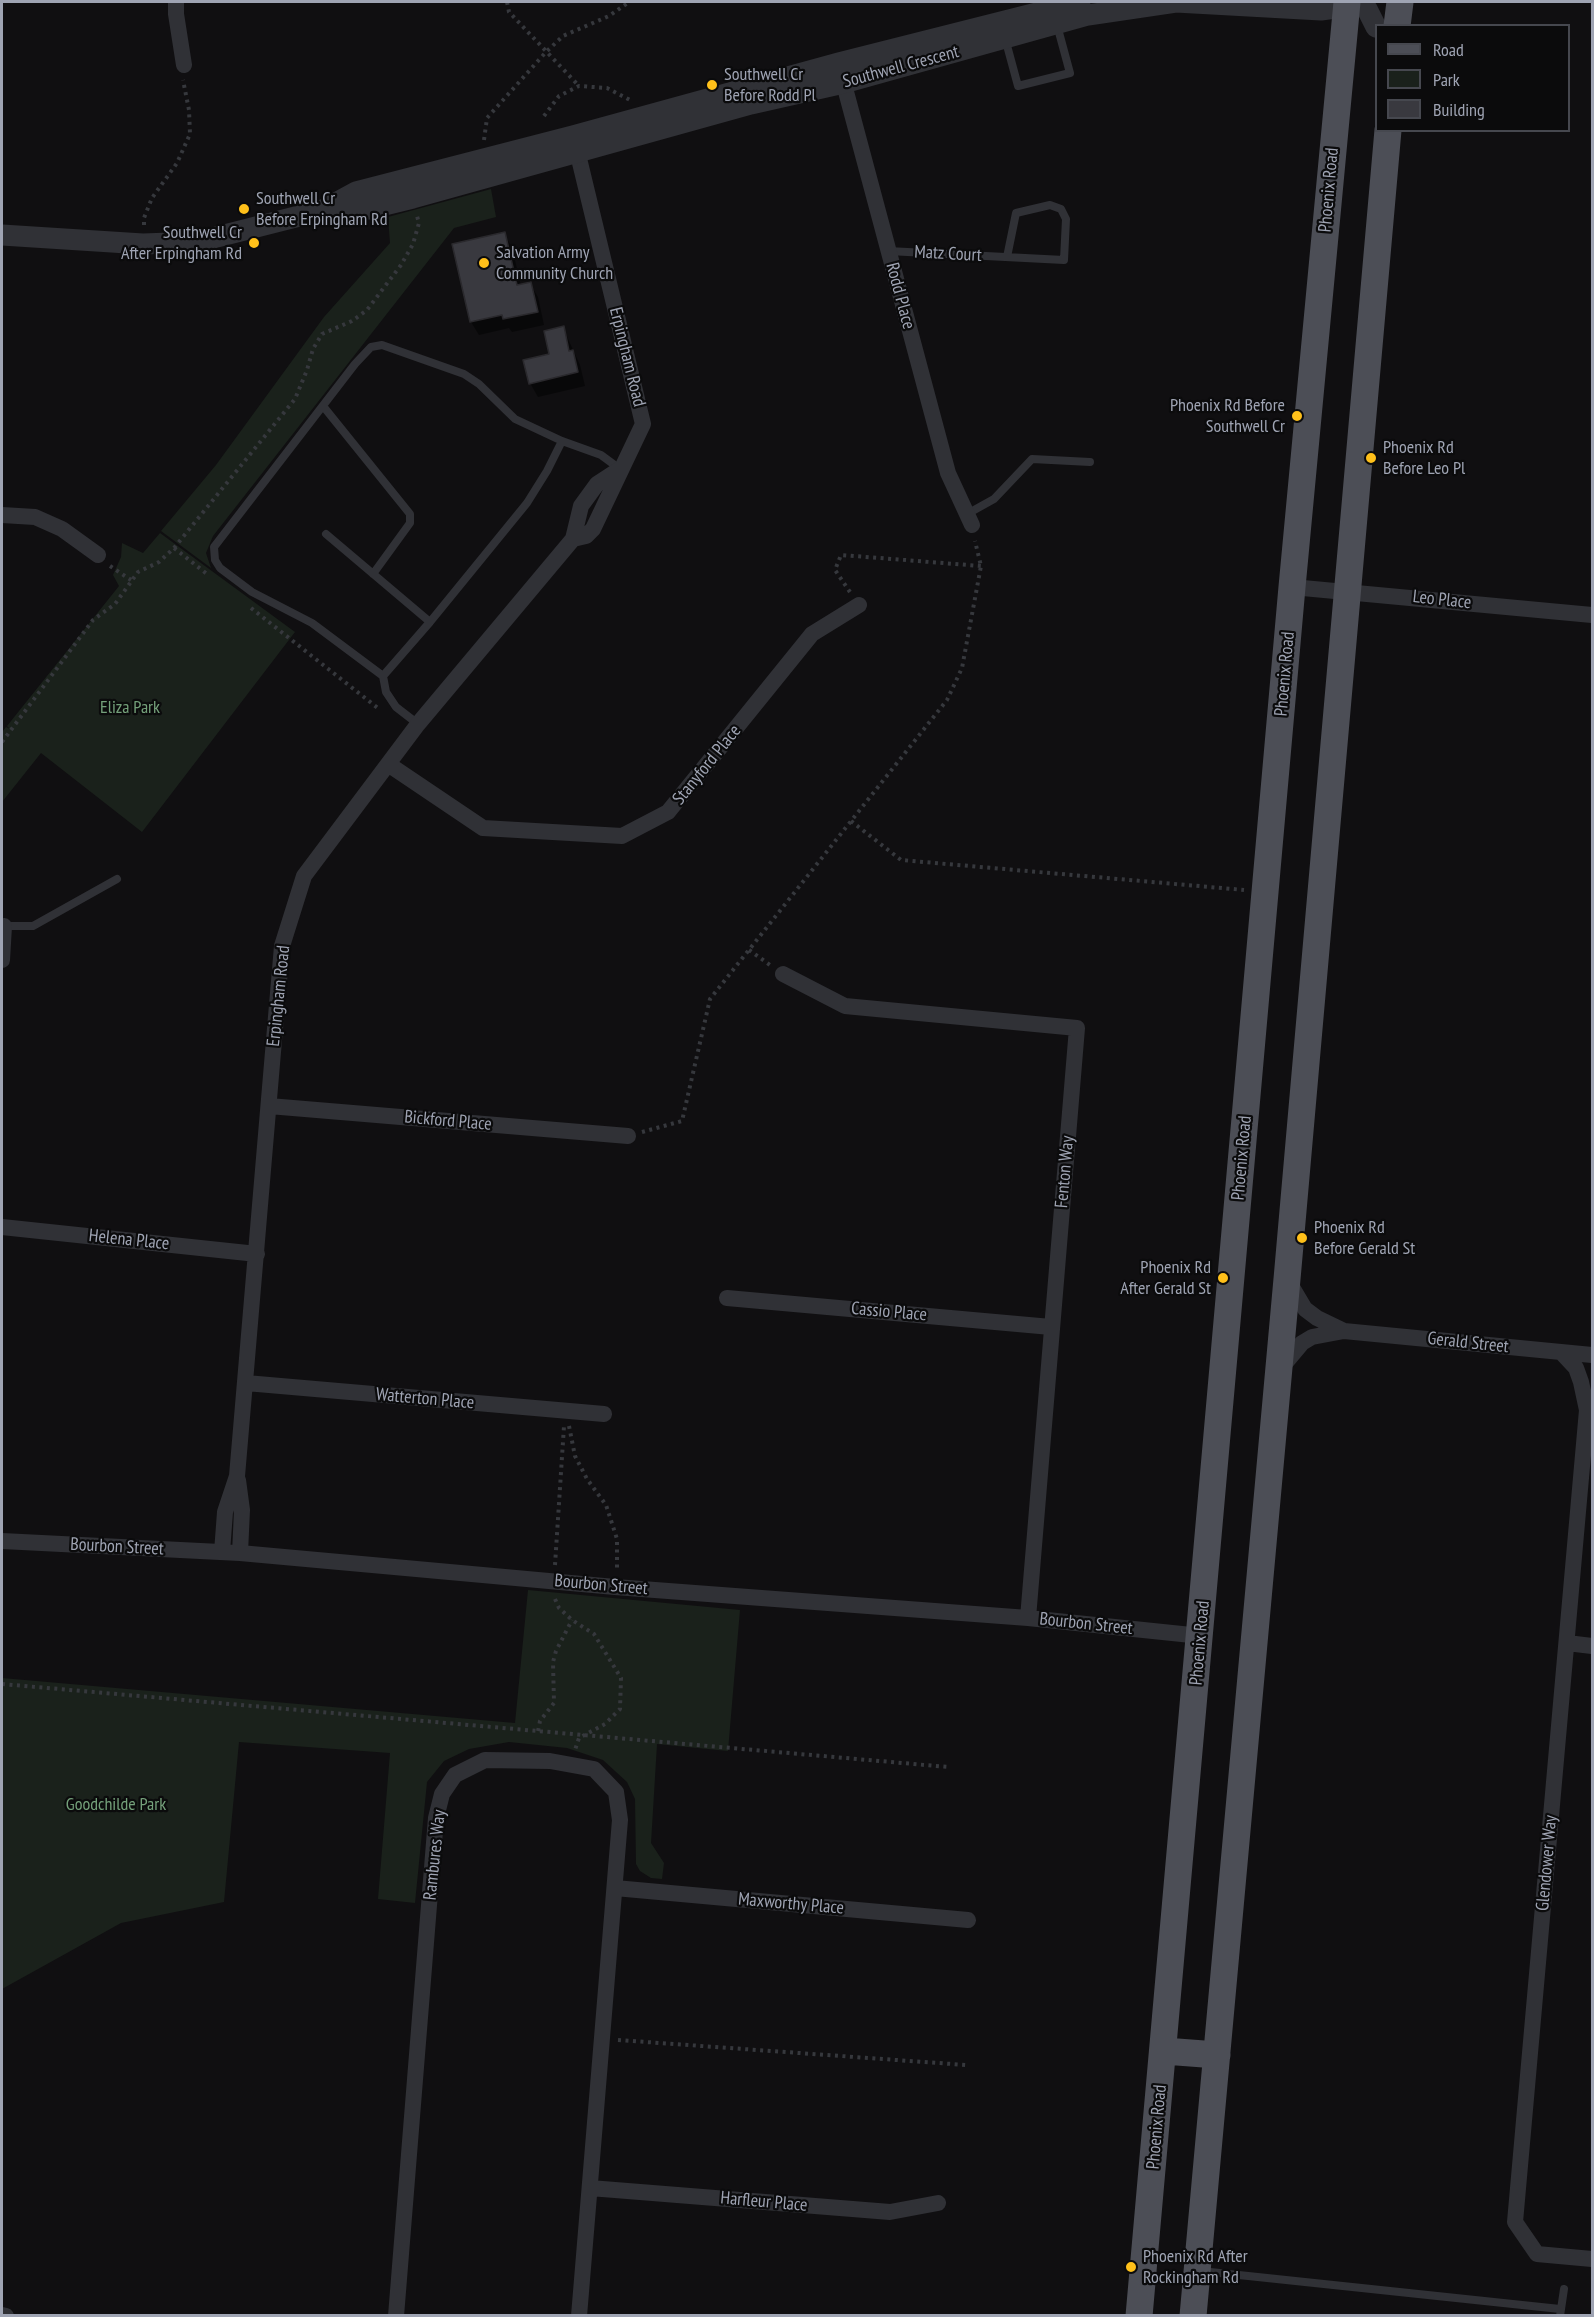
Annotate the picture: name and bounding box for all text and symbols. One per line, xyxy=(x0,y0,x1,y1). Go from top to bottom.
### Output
legend xyxy=(1375,24,1570,132)
text: Road xyxy=(1433,38,1464,61)
street label: Southwell Crescent xyxy=(841,41,961,93)
place label: Southwell Cr Before Rodd Pl xyxy=(724,64,816,106)
text: Park xyxy=(1433,68,1460,91)
marker: Southwell Cr Before Rodd Pl xyxy=(705,78,719,92)
text: Building xyxy=(1433,98,1485,121)
street label: Phoenix Road xyxy=(1315,147,1343,233)
place label: Southwell Cr Before Erpingham Rd xyxy=(256,188,388,230)
marker: Southwell Cr Before Erpingham Rd xyxy=(237,202,251,216)
place label: Southwell Cr After Erpingham Rd xyxy=(121,222,242,264)
marker: Southwell Cr After Erpingham Rd xyxy=(247,236,261,250)
street label: Matz Court xyxy=(914,241,982,267)
place label: Salvation Army Community Church xyxy=(496,242,613,284)
marker: Salvation Army Community Church xyxy=(477,256,491,270)
street label: Rodd Place xyxy=(881,260,919,332)
street label: Erpingham Road xyxy=(604,305,650,409)
place label: Phoenix Rd Before Southwell Cr xyxy=(1170,395,1285,438)
marker: Phoenix Rd Before Southwell Cr xyxy=(1290,409,1304,423)
place label: Phoenix Rd Before Leo Pl xyxy=(1383,437,1465,480)
marker: Phoenix Rd Before Leo Pl xyxy=(1364,451,1378,465)
street label: Leo Place xyxy=(1412,586,1472,614)
street label: Phoenix Road xyxy=(1271,631,1299,717)
park label: Eliza Park xyxy=(100,697,160,719)
street label: Stanyford Place xyxy=(668,721,746,809)
street label: Erpingham Road xyxy=(263,944,295,1048)
street label: Bickford Place xyxy=(403,1106,493,1136)
street label: Phoenix Road xyxy=(1228,1115,1256,1201)
street label: Fenton Way xyxy=(1051,1135,1079,1209)
place label: Phoenix Rd Before Gerald St xyxy=(1314,1217,1415,1260)
street label: Helena Place xyxy=(88,1225,170,1255)
marker: Phoenix Rd Before Gerald St xyxy=(1295,1231,1309,1245)
place label: Phoenix Rd After Gerald St xyxy=(1120,1257,1211,1300)
marker: Phoenix Rd After Gerald St xyxy=(1216,1271,1230,1285)
street label: Cassio Place xyxy=(850,1298,928,1326)
street label: Gerald Street xyxy=(1426,1328,1510,1358)
street label: Watterton Place xyxy=(375,1384,475,1414)
street label: Bourbon Street xyxy=(70,1534,164,1560)
street label: Bourbon Street xyxy=(553,1570,649,1600)
street label: Phoenix Road xyxy=(1186,1600,1214,1686)
street label: Bourbon Street xyxy=(1038,1608,1134,1640)
park label: Goodchilde Park xyxy=(66,1794,166,1816)
street label: Rambures Way xyxy=(420,1809,450,1901)
street label: Glendower Way xyxy=(1532,1814,1562,1912)
street label: Maxworthy Place xyxy=(737,1889,845,1919)
street label: Phoenix Road xyxy=(1143,2084,1171,2170)
street label: Harfleur Place xyxy=(720,2187,808,2217)
place label: Phoenix Rd After Rockingham Rd xyxy=(1143,2246,1248,2288)
marker: Phoenix Rd After Rockingham Rd xyxy=(1124,2260,1138,2274)

